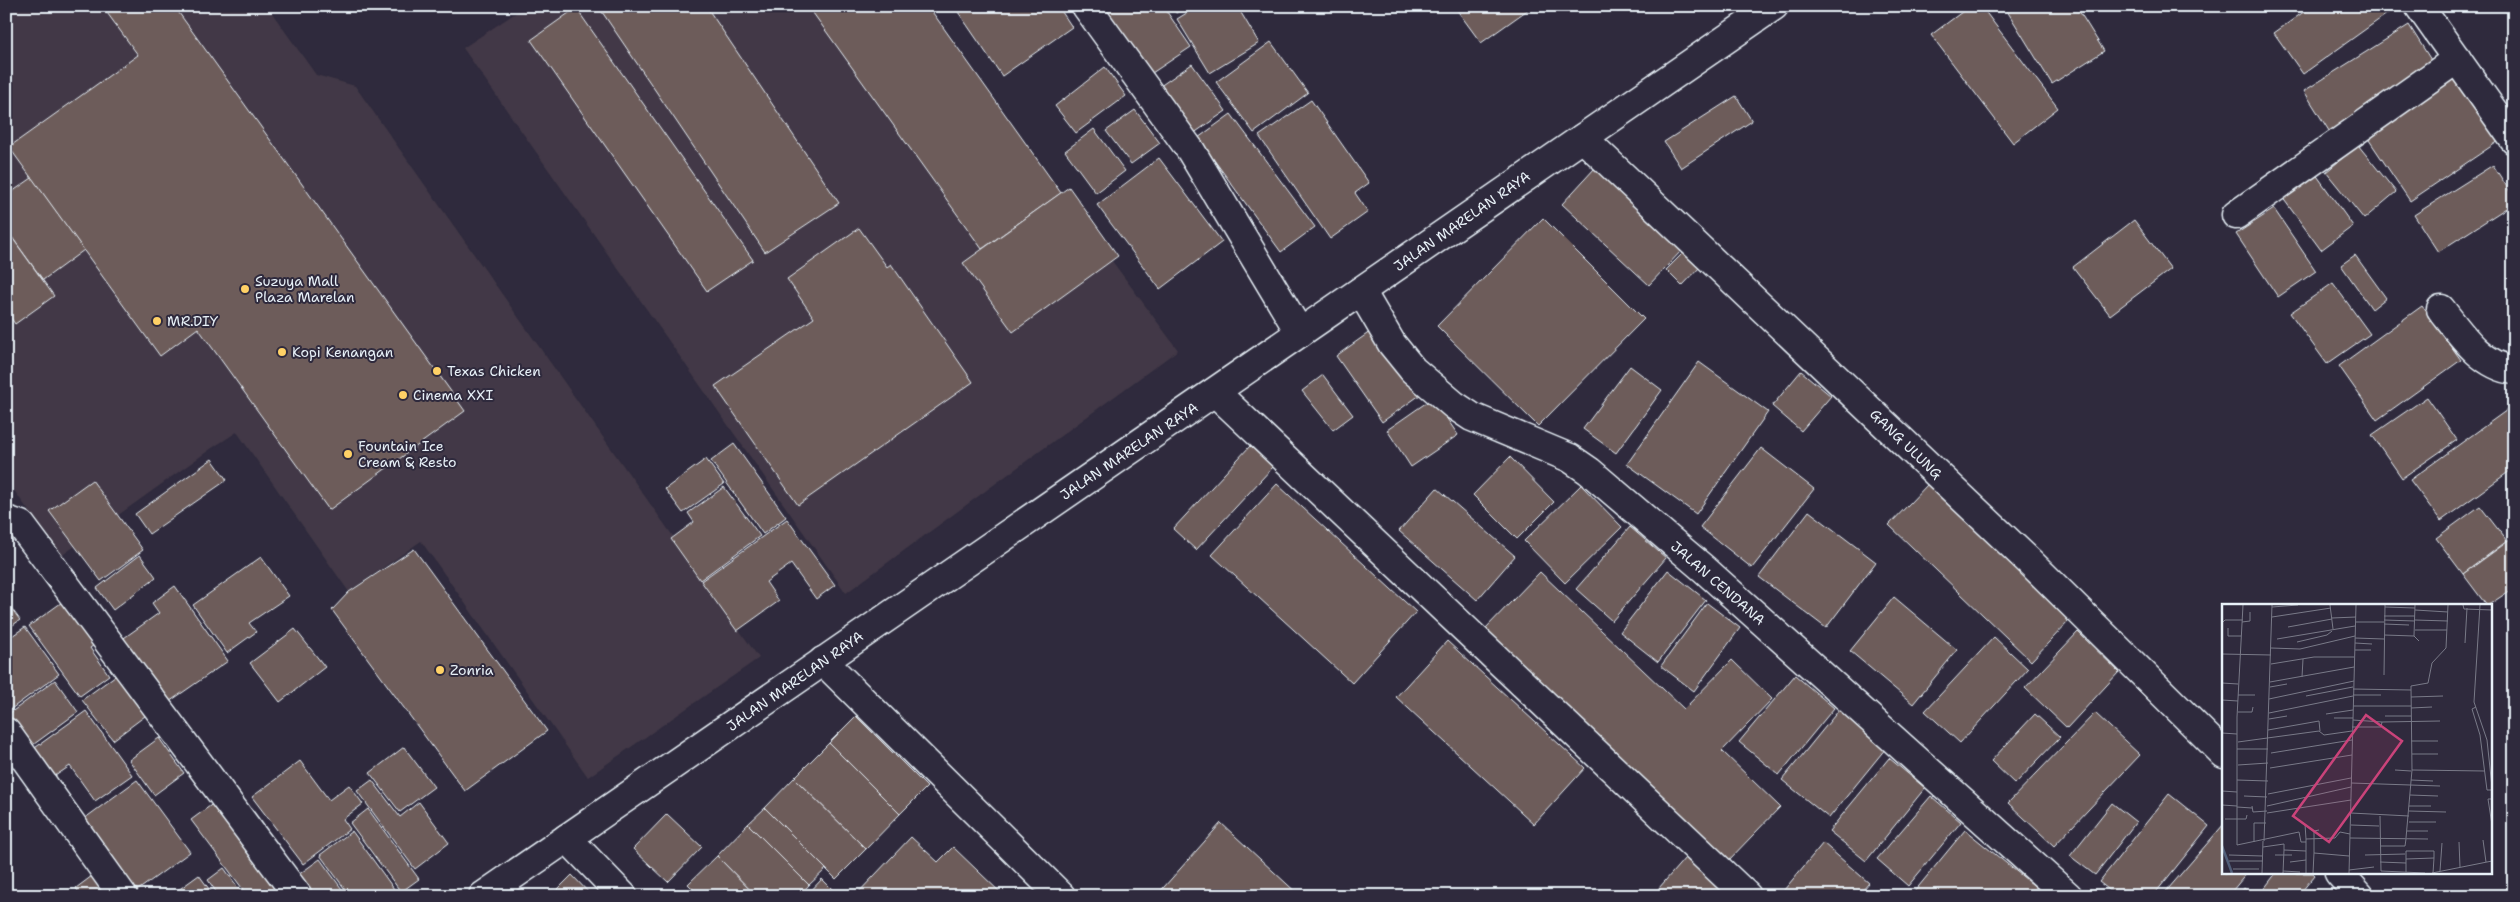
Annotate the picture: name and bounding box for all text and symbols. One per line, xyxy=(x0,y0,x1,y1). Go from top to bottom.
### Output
street label: JALAN MARELAN RAYA xyxy=(1390,167,1534,275)
place label: Suzuya Mall Plaza Marelan xyxy=(255,272,355,306)
marker: Suzuya Mall Plaza Marelan xyxy=(239,283,251,295)
place label: MR.DIY xyxy=(167,312,219,330)
marker: MR.DIY xyxy=(151,315,163,327)
place label: Kopi Kenangan xyxy=(292,343,394,361)
marker: Kopi Kenangan xyxy=(276,346,288,358)
place label: Texas Chicken xyxy=(447,362,541,380)
marker: Texas Chicken xyxy=(431,365,443,377)
place label: Cinema XXI xyxy=(413,386,494,404)
marker: Cinema XXI xyxy=(397,389,409,401)
street label: JALAN MARELAN RAYA xyxy=(1057,398,1201,504)
street label: GANG ULUNG xyxy=(1866,405,1946,483)
place label: Fountain Ice Cream & Resto xyxy=(358,437,457,471)
marker: Fountain Ice Cream & Resto xyxy=(342,448,354,460)
street label: JALAN CENDANA xyxy=(1667,537,1769,629)
inset map xyxy=(2222,604,2492,874)
street label: JALAN MARELAN RAYA xyxy=(723,627,867,735)
place label: Zonria xyxy=(450,661,494,679)
marker: Zonria xyxy=(434,664,446,676)

